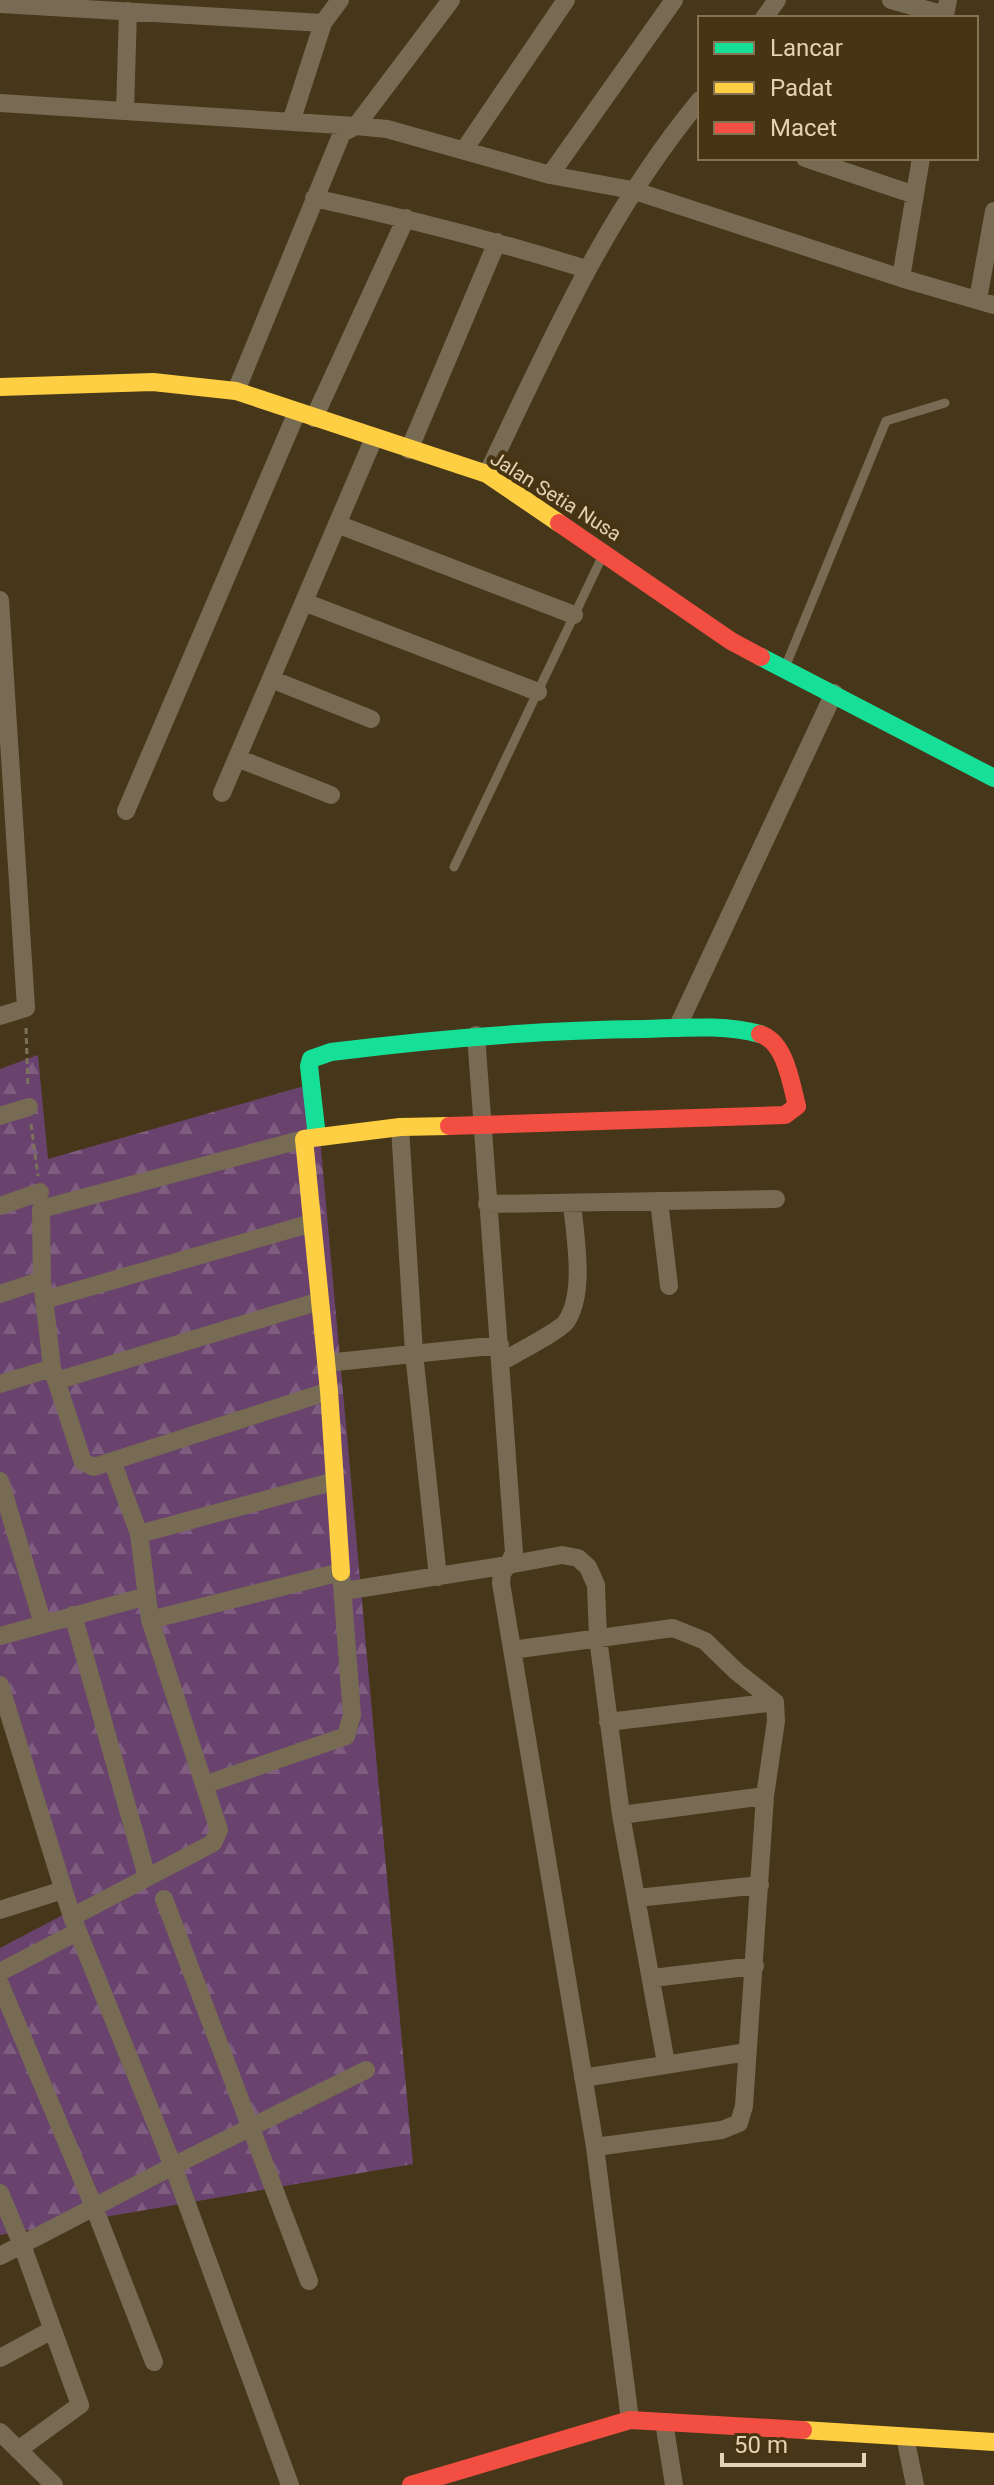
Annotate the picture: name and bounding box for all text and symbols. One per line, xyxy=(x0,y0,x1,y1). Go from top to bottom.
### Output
legend xyxy=(698,16,978,160)
text: Lancar xyxy=(770,34,843,62)
text: Padat xyxy=(770,74,833,102)
text: Macet xyxy=(770,114,837,142)
street label: Jalan Setia Nusa xyxy=(486,446,626,546)
scale bar xyxy=(722,2417,864,2467)
text: 50 m xyxy=(734,2431,788,2459)

